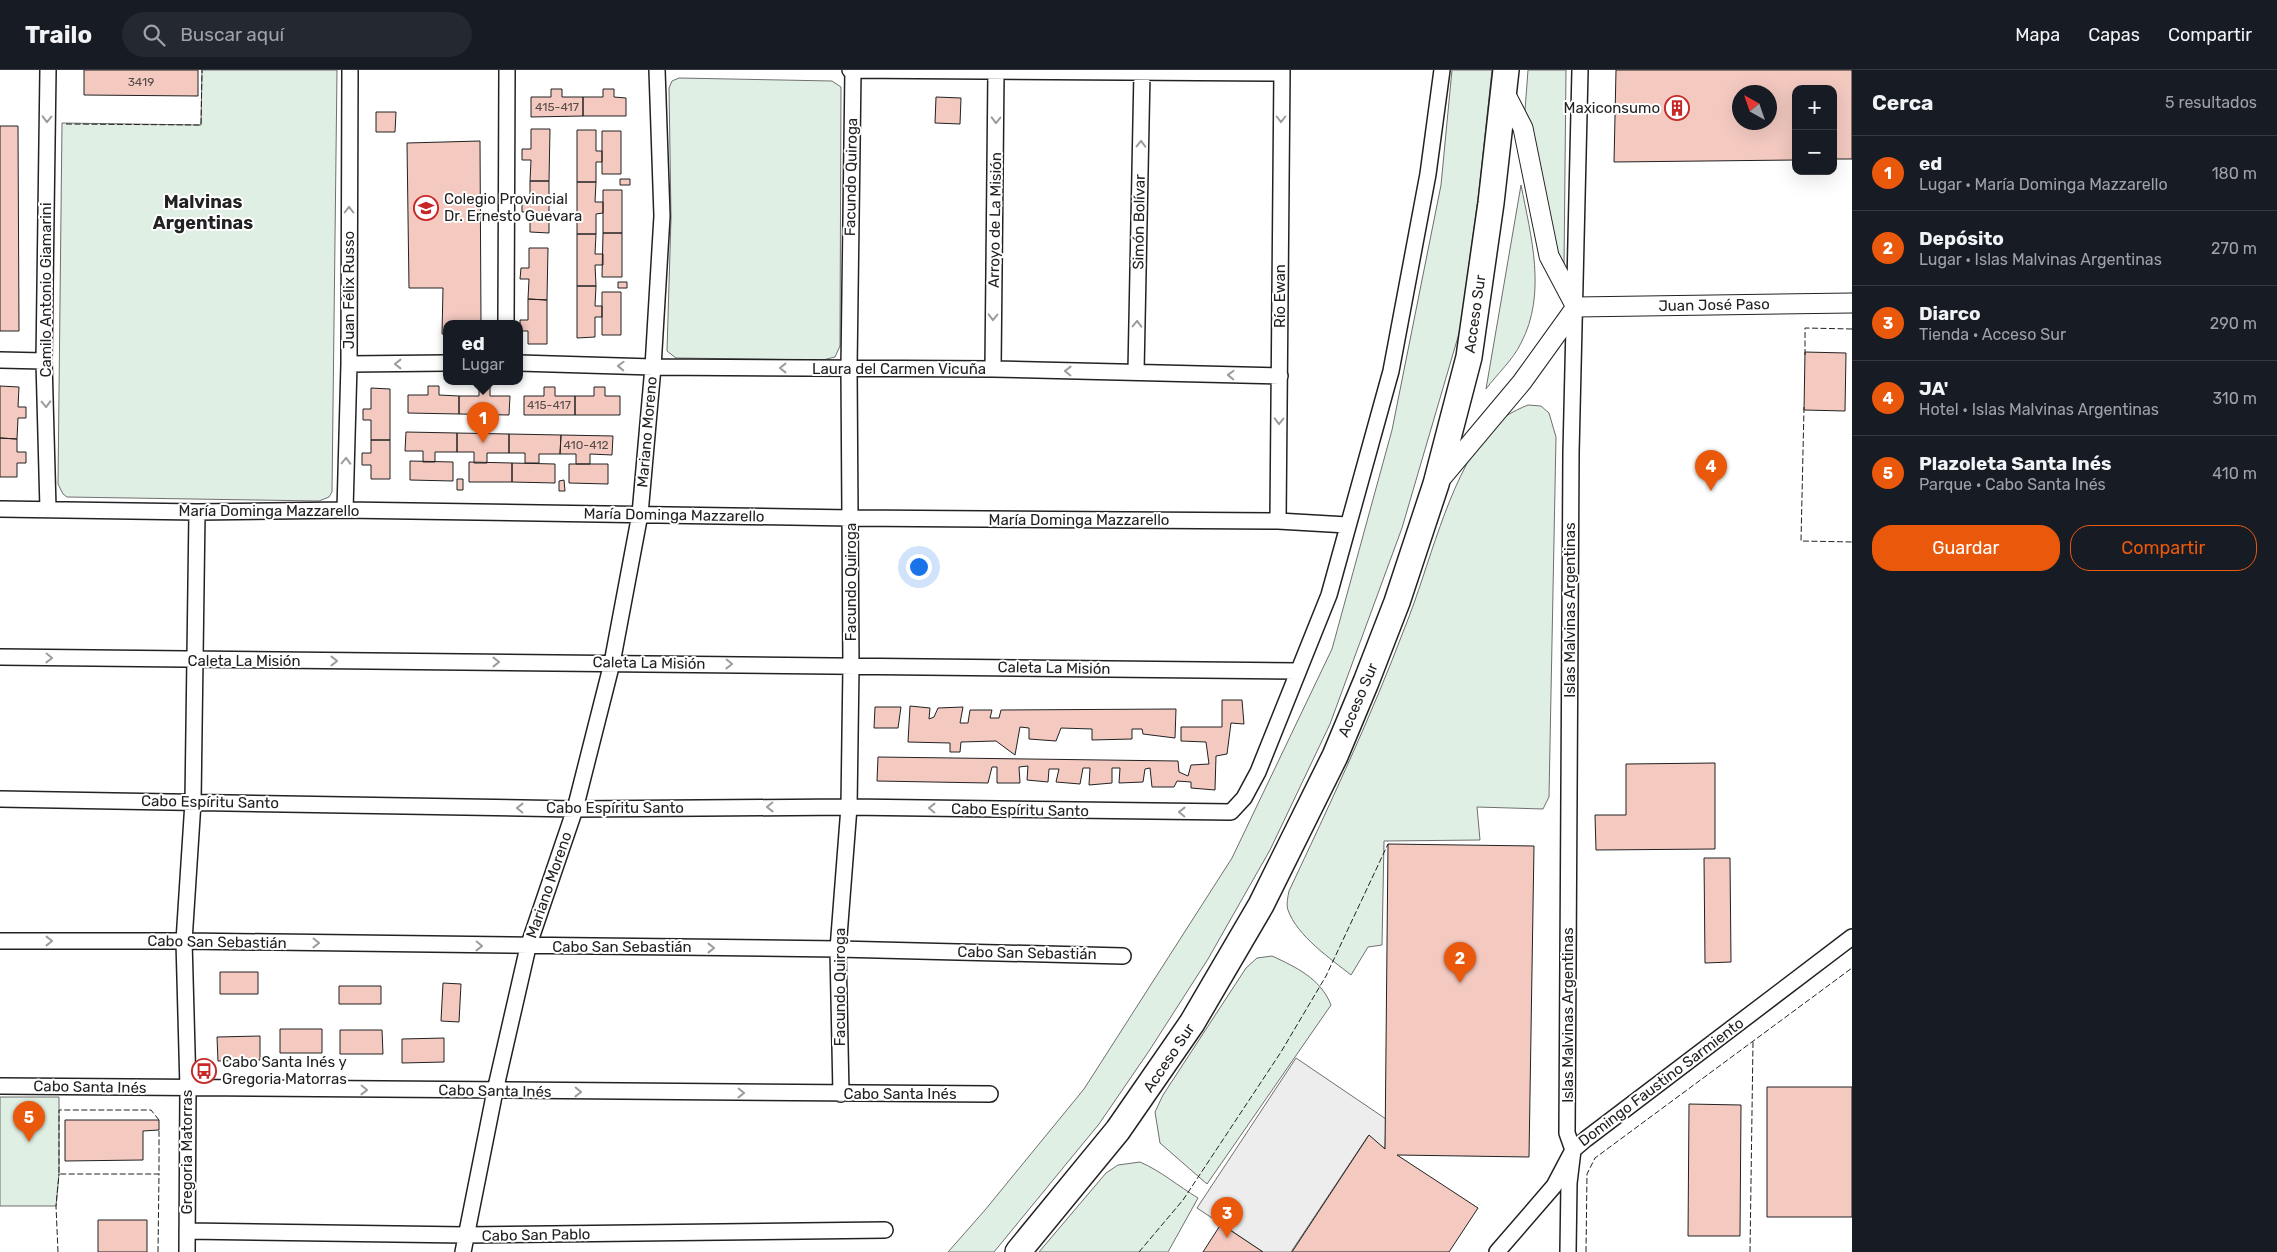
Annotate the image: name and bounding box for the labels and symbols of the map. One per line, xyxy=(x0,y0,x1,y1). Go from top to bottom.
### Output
house number: 3419 xyxy=(128,75,154,89)
north arrow xyxy=(1732,85,1777,130)
building icon: Maxiconsumo xyxy=(1664,95,1690,121)
place label: Maxiconsumo xyxy=(1563,99,1660,117)
house number: 415-417 xyxy=(535,100,579,114)
one-way arrow xyxy=(42,115,52,123)
one-way arrow xyxy=(1276,115,1286,123)
one-way arrow xyxy=(991,116,1001,124)
street label: Facundo Quiroga xyxy=(841,118,861,236)
one-way arrow xyxy=(1136,139,1146,147)
street label: Arroyo de La Misión xyxy=(985,152,1005,288)
street label: Simón Bolívar xyxy=(1129,174,1149,270)
place label: Colegio Provincial Dr. Ernesto Guevara xyxy=(444,190,582,225)
district label: Malvinas Argentinas xyxy=(153,191,253,234)
school or university icon: Colegio Provincial Dr. Ernesto Guevara xyxy=(413,195,439,221)
street label: Camilo Antonio Giamarini xyxy=(37,202,55,378)
one-way arrow xyxy=(344,206,354,214)
street label: Juan Félix Russo xyxy=(340,231,358,349)
street label: Río Ewan xyxy=(1271,264,1289,328)
street label: Acceso Sur xyxy=(1461,273,1489,354)
street label: Juan José Paso xyxy=(1658,295,1770,315)
one-way arrow xyxy=(988,314,999,322)
one-way arrow xyxy=(1132,319,1142,327)
one-way arrow xyxy=(394,359,402,369)
street label: Laura del Carmen Vicuña xyxy=(812,360,986,378)
one-way arrow xyxy=(617,361,625,372)
one-way arrow xyxy=(779,363,787,373)
one-way arrow xyxy=(1064,366,1072,376)
one-way arrow xyxy=(1227,370,1234,380)
street label: Mariano Moreno xyxy=(633,376,661,488)
house number: 415-417 xyxy=(527,398,571,412)
one-way arrow xyxy=(40,400,51,408)
pin: 1 xyxy=(467,402,499,443)
one-way arrow xyxy=(1274,418,1284,425)
house number: 410-412 xyxy=(563,438,609,452)
pin: 4 xyxy=(1695,450,1727,491)
one-way arrow xyxy=(341,457,351,465)
street label: María Dominga Mazzarello xyxy=(179,502,359,520)
street label: María Dominga Mazzarello xyxy=(583,504,765,526)
street label: María Dominga Mazzarello xyxy=(989,511,1169,529)
street label: Islas Malvinas Argentinas xyxy=(1561,522,1579,698)
street label: Facundo Quiroga xyxy=(842,523,860,641)
your location xyxy=(906,554,932,580)
street label: Caleta La Misión xyxy=(187,652,301,670)
one-way arrow xyxy=(45,653,53,663)
street label: Caleta La Misión xyxy=(592,653,706,673)
one-way arrow xyxy=(330,656,338,666)
one-way arrow xyxy=(492,657,500,667)
street label: Caleta La Misión xyxy=(997,658,1111,678)
one-way arrow xyxy=(725,659,733,669)
street label: Acceso Sur xyxy=(1334,660,1382,740)
street label: Cabo Espíritu Santo xyxy=(141,792,279,812)
street label: Cabo Espíritu Santo xyxy=(546,799,684,817)
street label: Cabo Espíritu Santo xyxy=(951,800,1089,820)
one-way arrow xyxy=(765,802,773,813)
one-way arrow xyxy=(515,803,523,813)
one-way arrow xyxy=(928,803,936,813)
one-way arrow xyxy=(1178,807,1186,818)
street label: Mariano Moreno xyxy=(522,829,576,941)
street label: Islas Malvinas Argentinas xyxy=(1559,927,1577,1103)
street label: Facundo Quiroga xyxy=(831,928,849,1046)
street label: Cabo San Sebastián xyxy=(147,932,287,952)
one-way arrow xyxy=(45,936,53,946)
one-way arrow xyxy=(312,938,320,948)
street label: Cabo San Sebastián xyxy=(552,938,692,956)
one-way arrow xyxy=(475,941,483,951)
pin: 2 xyxy=(1444,942,1476,983)
one-way arrow xyxy=(708,943,715,953)
street label: Cabo San Sebastián xyxy=(957,943,1097,963)
street label: Domingo Faustino Sarmiento xyxy=(1575,1014,1747,1150)
street label: Acceso Sur xyxy=(1139,1020,1199,1096)
place label: Cabo Santa Inés y Gregoria Matorras xyxy=(222,1053,347,1088)
bus stop icon: Cabo Santa Inés y Gregoria Matorras xyxy=(191,1058,217,1084)
street label: Cabo Santa Inés xyxy=(33,1077,147,1097)
street label: Cabo Santa Inés xyxy=(438,1081,552,1101)
one-way arrow xyxy=(360,1084,368,1095)
street label: Cabo Santa Inés xyxy=(843,1085,957,1103)
one-way arrow xyxy=(575,1086,583,1097)
one-way arrow xyxy=(738,1088,745,1098)
street label: Gregoria Matorras xyxy=(178,1089,196,1214)
pin: 5 xyxy=(13,1101,45,1142)
pin: 3 xyxy=(1211,1197,1243,1238)
street label: Cabo San Pablo xyxy=(481,1225,591,1245)

